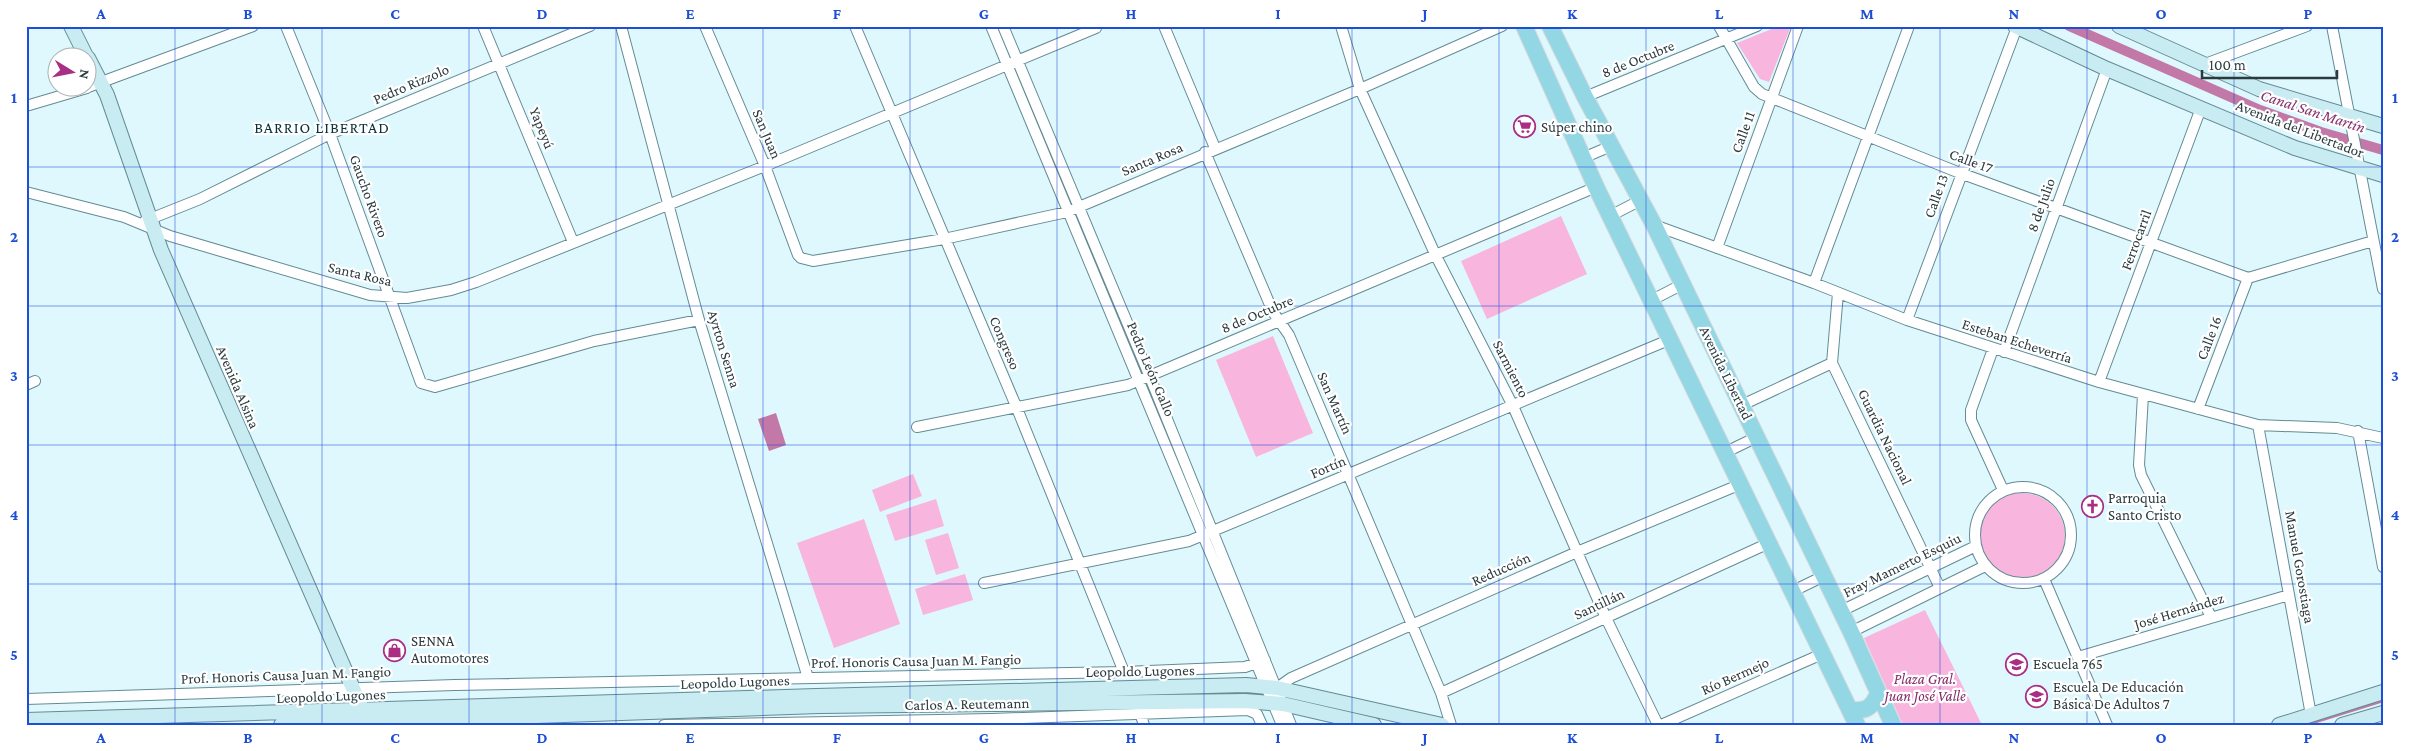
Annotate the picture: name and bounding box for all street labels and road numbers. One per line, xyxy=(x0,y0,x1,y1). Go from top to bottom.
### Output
street label: 8 de Octubre xyxy=(1599,37,1677,81)
street label: Pedro Rizzolo xyxy=(371,61,451,107)
street label: Avenida del Libertador xyxy=(2234,97,2367,161)
street label: Yapeyú xyxy=(526,105,558,151)
street label: San Juan xyxy=(748,107,785,162)
street label: Calle 11 xyxy=(1728,109,1758,155)
street label: Santa Rosa xyxy=(1119,139,1185,179)
street label: Calle 17 xyxy=(1947,146,1995,176)
street label: Gaucho Rivero xyxy=(347,152,391,240)
street label: Calle 13 xyxy=(1921,172,1951,220)
street label: 8 de Julio xyxy=(2024,176,2059,234)
street label: Ferrocarril xyxy=(2118,208,2154,272)
street label: Santa Rosa xyxy=(326,259,394,289)
street label: 8 de Octubre xyxy=(1219,291,1296,336)
street label: Ayrton Senna xyxy=(704,308,743,390)
street label: Congreso xyxy=(986,314,1023,373)
street label: Calle 16 xyxy=(2193,314,2225,362)
street label: Esteban Echeverría xyxy=(1960,316,2074,366)
street label: Pedro León Gallo xyxy=(1124,319,1178,419)
street label: Avenida Libertad xyxy=(1696,324,1756,422)
street label: Sarmiento xyxy=(1490,338,1532,400)
street label: Avenida Alsina xyxy=(213,343,263,431)
street label: San Martín xyxy=(1314,369,1356,437)
street label: Guardia Nacional xyxy=(1855,387,1915,487)
street label: Fortín xyxy=(1308,452,1348,482)
street label: Manuel Gorostiaga xyxy=(2281,509,2318,625)
street label: Fray Mamerto Esquiu xyxy=(1841,530,1964,601)
street label: Reducción xyxy=(1469,549,1533,589)
street label: Santillán xyxy=(1571,585,1627,623)
street label: José Hernández xyxy=(2130,590,2226,634)
street label: Prof. Honoris Causa Juan M. Fangio xyxy=(811,651,1021,672)
street label: Río Bermejo xyxy=(1699,654,1772,699)
street label: Leopoldo Lugones xyxy=(1085,662,1195,681)
street label: Prof. Honoris Causa Juan M. Fangio xyxy=(181,663,391,688)
street label: Leopoldo Lugones xyxy=(680,672,790,693)
street label: Leopoldo Lugones xyxy=(276,686,386,707)
street label: Carlos A. Reutemann xyxy=(904,695,1030,713)

